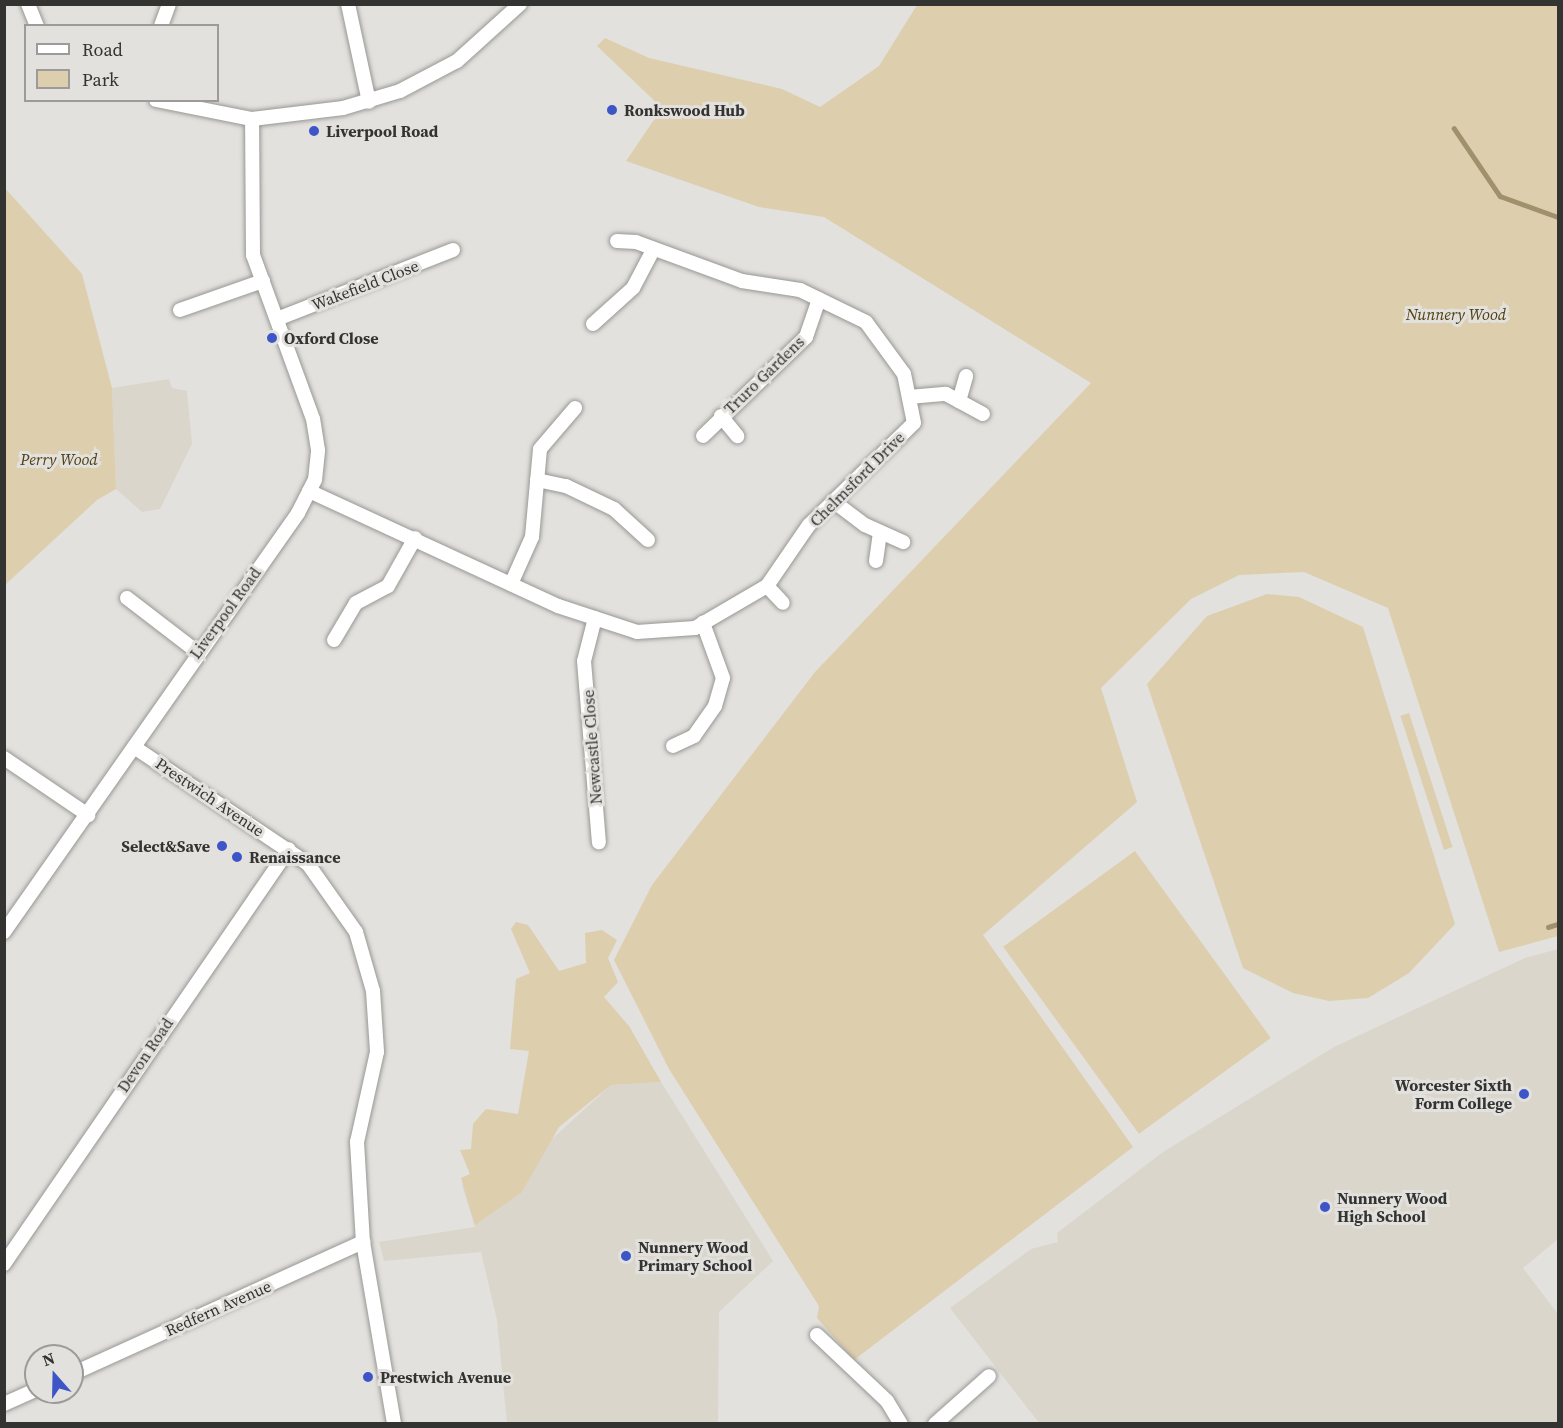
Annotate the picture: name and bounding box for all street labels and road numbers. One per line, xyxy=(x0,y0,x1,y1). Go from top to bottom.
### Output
street label: Wakefield Close xyxy=(309,256,421,314)
street label: Truro Gardens xyxy=(720,332,808,418)
street label: Chelmsford Drive xyxy=(806,428,908,530)
street label: Liverpool Road xyxy=(185,564,265,662)
street label: Newcastle Close xyxy=(578,689,606,805)
street label: Prestwich Avenue xyxy=(152,754,268,840)
street label: Devon Road xyxy=(113,1014,177,1096)
street label: Redfern Avenue xyxy=(162,1276,274,1340)

